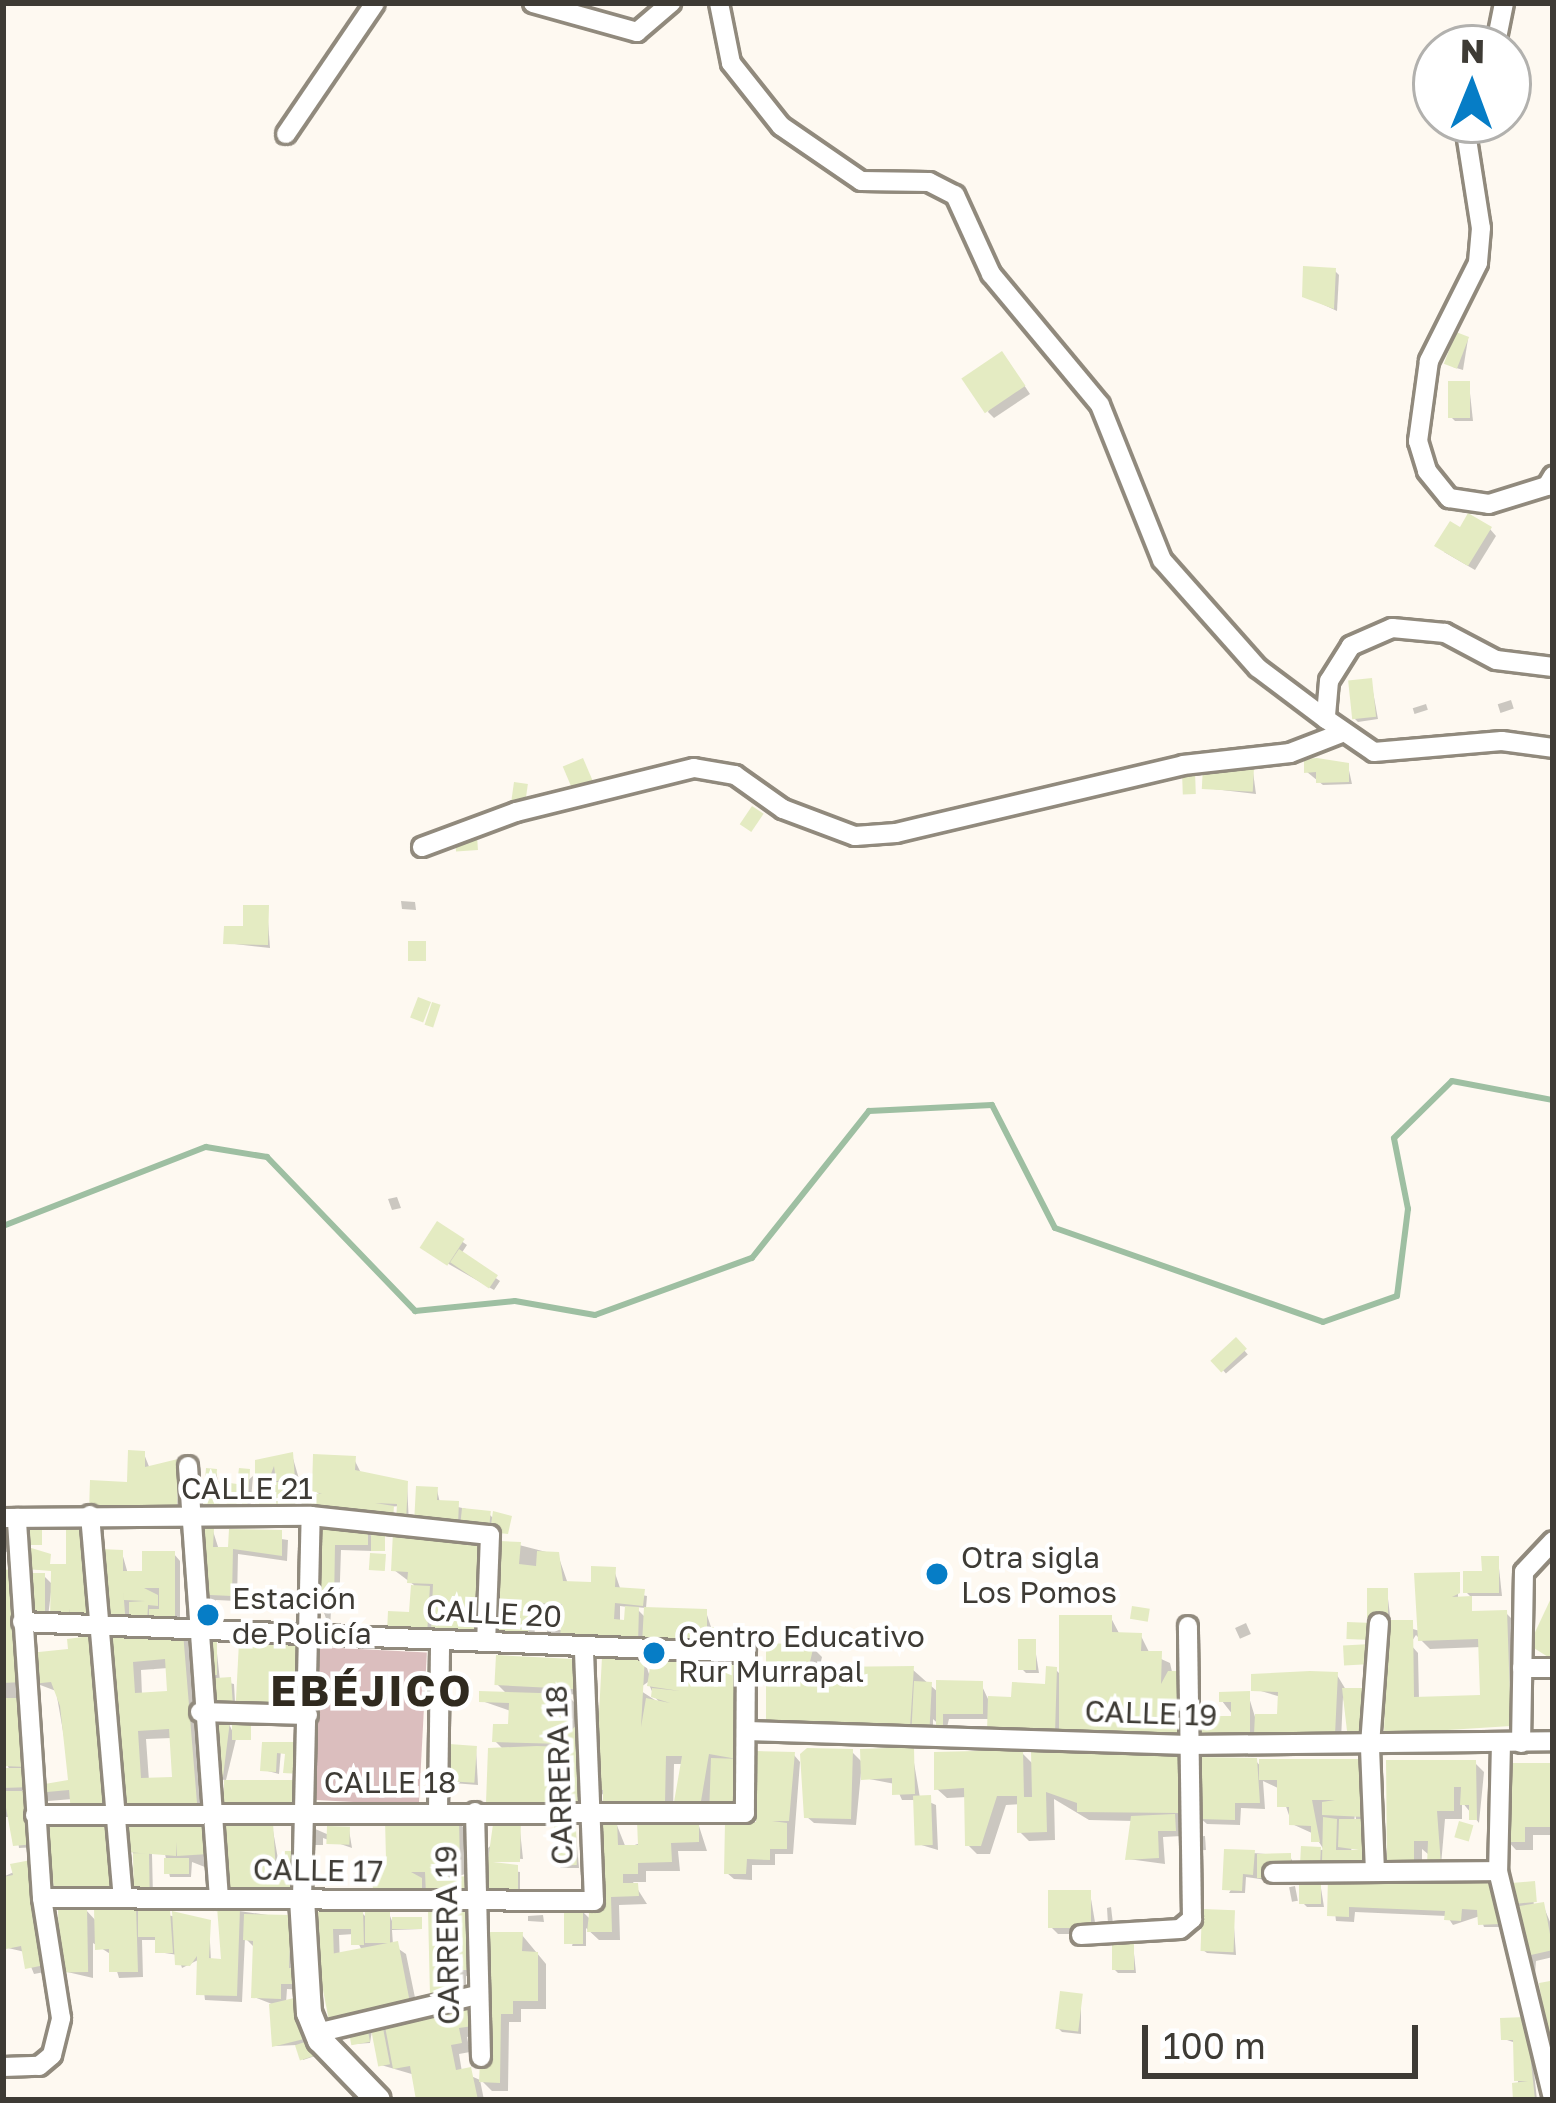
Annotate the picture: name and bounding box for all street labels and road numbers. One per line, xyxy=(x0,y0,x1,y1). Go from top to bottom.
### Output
street label: CALLE 21 xyxy=(181,1470,313,1506)
street label: CALLE 20 xyxy=(425,1591,563,1635)
street label: CARRERA 18 xyxy=(538,1685,580,1865)
street label: CALLE 19 xyxy=(1084,1693,1218,1733)
street label: CALLE 18 xyxy=(324,1764,456,1800)
street label: CARRERA 19 xyxy=(427,1845,467,2025)
street label: CALLE 17 xyxy=(253,1851,383,1889)

